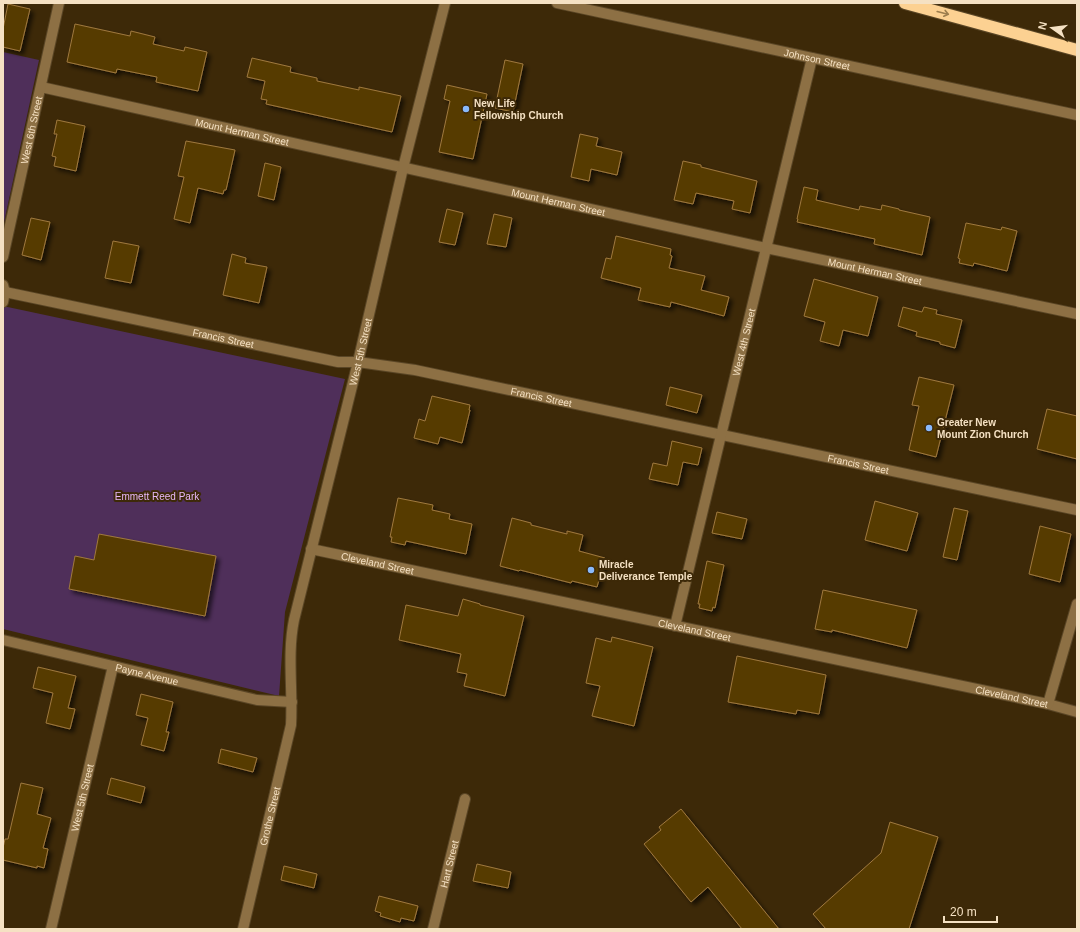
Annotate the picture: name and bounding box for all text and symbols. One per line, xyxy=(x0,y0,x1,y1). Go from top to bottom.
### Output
north arrow xyxy=(1032,8,1072,48)
one-way arrow xyxy=(936,9,949,17)
text: N xyxy=(1036,20,1049,31)
street label: Johnson Street xyxy=(783,47,851,72)
street label: West 6th Street xyxy=(19,95,44,165)
place label: New Life Fellowship Church xyxy=(474,98,563,121)
marker: New Life Fellowship Church xyxy=(461,104,471,114)
street label: Mount Herman Street xyxy=(194,116,290,148)
street label: Mount Herman Street xyxy=(510,187,606,218)
street label: Mount Herman Street xyxy=(827,256,923,287)
street label: West 4th Street xyxy=(731,307,757,377)
street label: West 5th Street xyxy=(347,317,374,387)
street label: Francis Street xyxy=(192,327,255,350)
street label: Francis Street xyxy=(510,385,573,409)
place label: Greater New Mount Zion Church xyxy=(937,417,1029,440)
marker: Greater New Mount Zion Church xyxy=(924,423,934,433)
street label: Francis Street xyxy=(827,452,890,476)
park label: Emmett Reed Park xyxy=(115,491,200,502)
street label: Cleveland Street xyxy=(340,550,415,577)
place label: Miracle Deliverance Temple xyxy=(599,559,693,582)
marker: Miracle Deliverance Temple xyxy=(586,565,596,575)
street label: Cleveland Street xyxy=(657,617,732,643)
street label: Payne Avenue xyxy=(114,662,180,687)
street label: Cleveland Street xyxy=(974,684,1049,710)
street label: West 5th Street xyxy=(69,763,96,832)
street label: Grothe Street xyxy=(258,785,282,847)
street label: Hart Street xyxy=(438,839,461,889)
scale bar xyxy=(944,898,997,924)
text: 20 m xyxy=(950,905,977,919)

